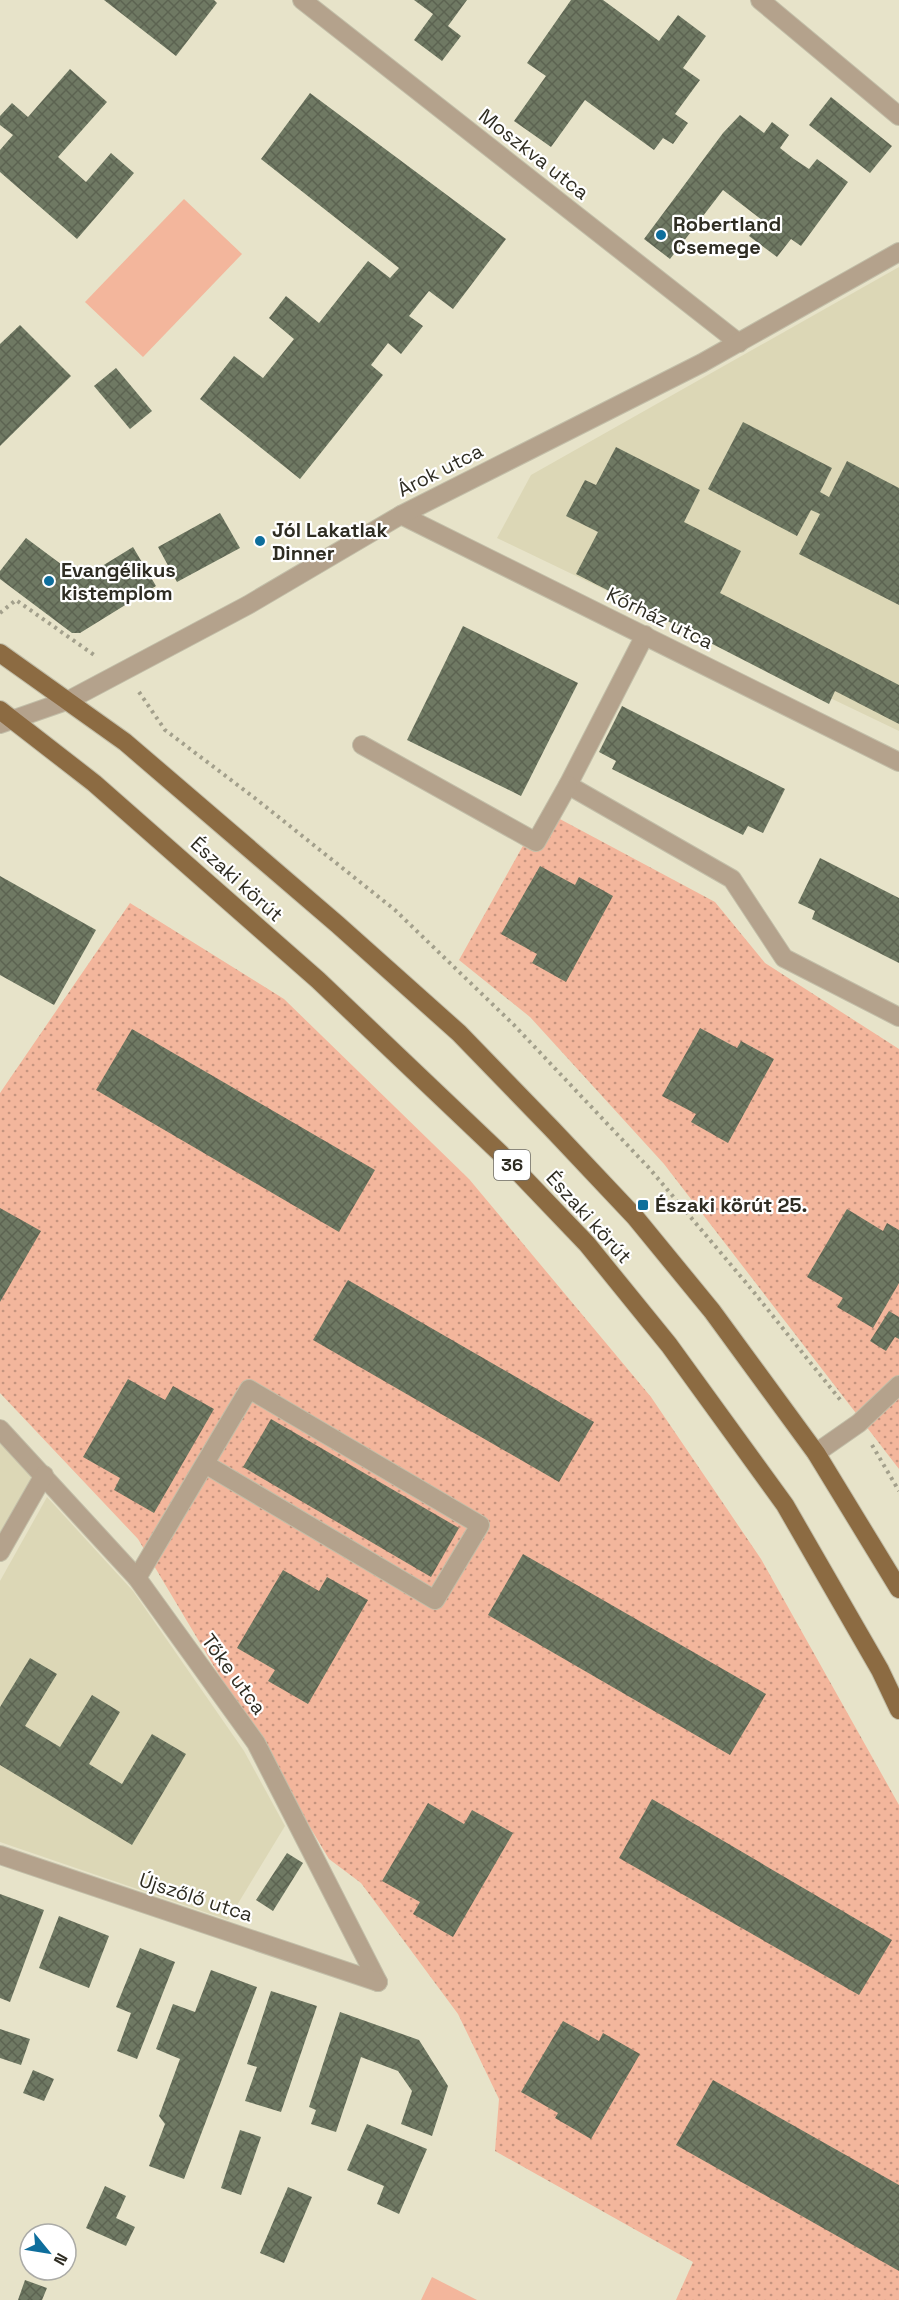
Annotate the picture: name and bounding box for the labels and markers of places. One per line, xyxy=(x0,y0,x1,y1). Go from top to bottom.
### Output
place label: Robertland Csemege xyxy=(673,211,781,260)
marker: Robertland Csemege xyxy=(654,228,668,242)
place label: Jól Lakatlak Dinner xyxy=(272,517,388,566)
marker: Jól Lakatlak Dinner xyxy=(253,534,267,548)
place label: Evangélikus kistemplom xyxy=(61,557,176,606)
marker: Evangélikus kistemplom xyxy=(42,574,56,588)
place label: Északi körút 25. xyxy=(655,1192,807,1218)
marker: Északi körút 25. xyxy=(636,1198,650,1212)

